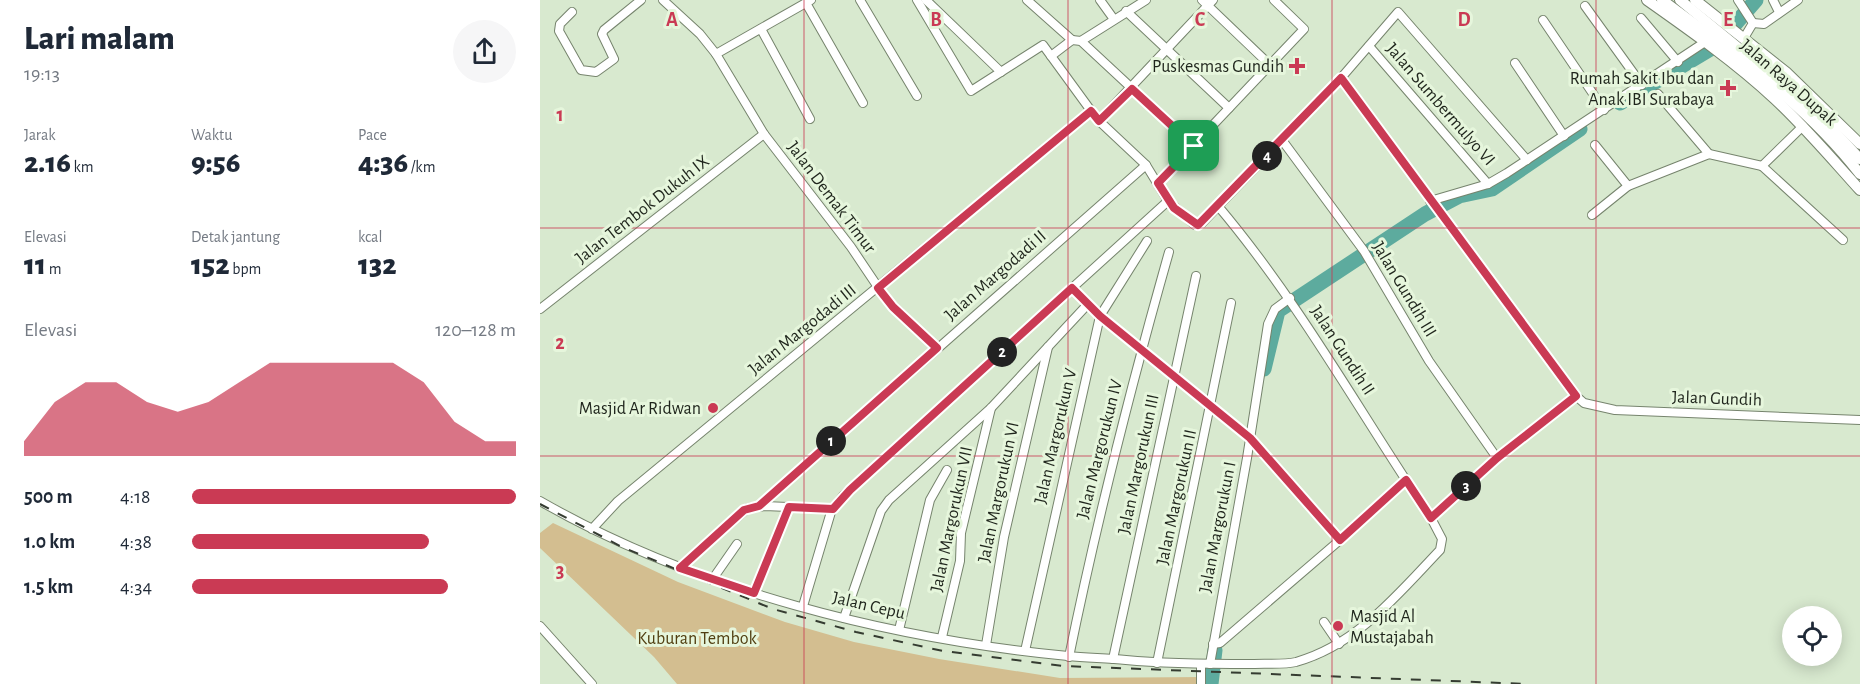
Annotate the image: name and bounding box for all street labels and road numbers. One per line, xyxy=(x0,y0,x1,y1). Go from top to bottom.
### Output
street label: Jalan Raya Dupak xyxy=(1737,36,1841,130)
street label: Jalan Sumbermulyo VI xyxy=(1382,40,1498,169)
street label: Jalan Demak Timur xyxy=(784,138,879,257)
street label: Jalan Tembok Dukuh IX xyxy=(572,152,713,267)
street label: Jalan Margodadi II xyxy=(941,227,1050,324)
street label: Jalan Gundih III xyxy=(1369,239,1440,340)
street label: Jalan Margodadi III xyxy=(745,281,860,379)
street label: Jalan Gundih II xyxy=(1307,303,1378,399)
street label: Jalan Margorukun V xyxy=(1032,366,1080,506)
street label: Jalan Margorukun IV xyxy=(1074,377,1126,521)
street label: Jalan Gundih xyxy=(1672,388,1762,410)
street label: Jalan Margorukun III xyxy=(1115,393,1163,536)
street label: Jalan Margorukun VI xyxy=(975,420,1023,564)
street label: Jalan Margorukun II xyxy=(1154,428,1200,567)
street label: Jalan Margorukun VII xyxy=(928,445,976,593)
street label: Jalan Margorukun I xyxy=(1196,460,1240,594)
street label: Jalan Cepu xyxy=(831,589,907,623)

